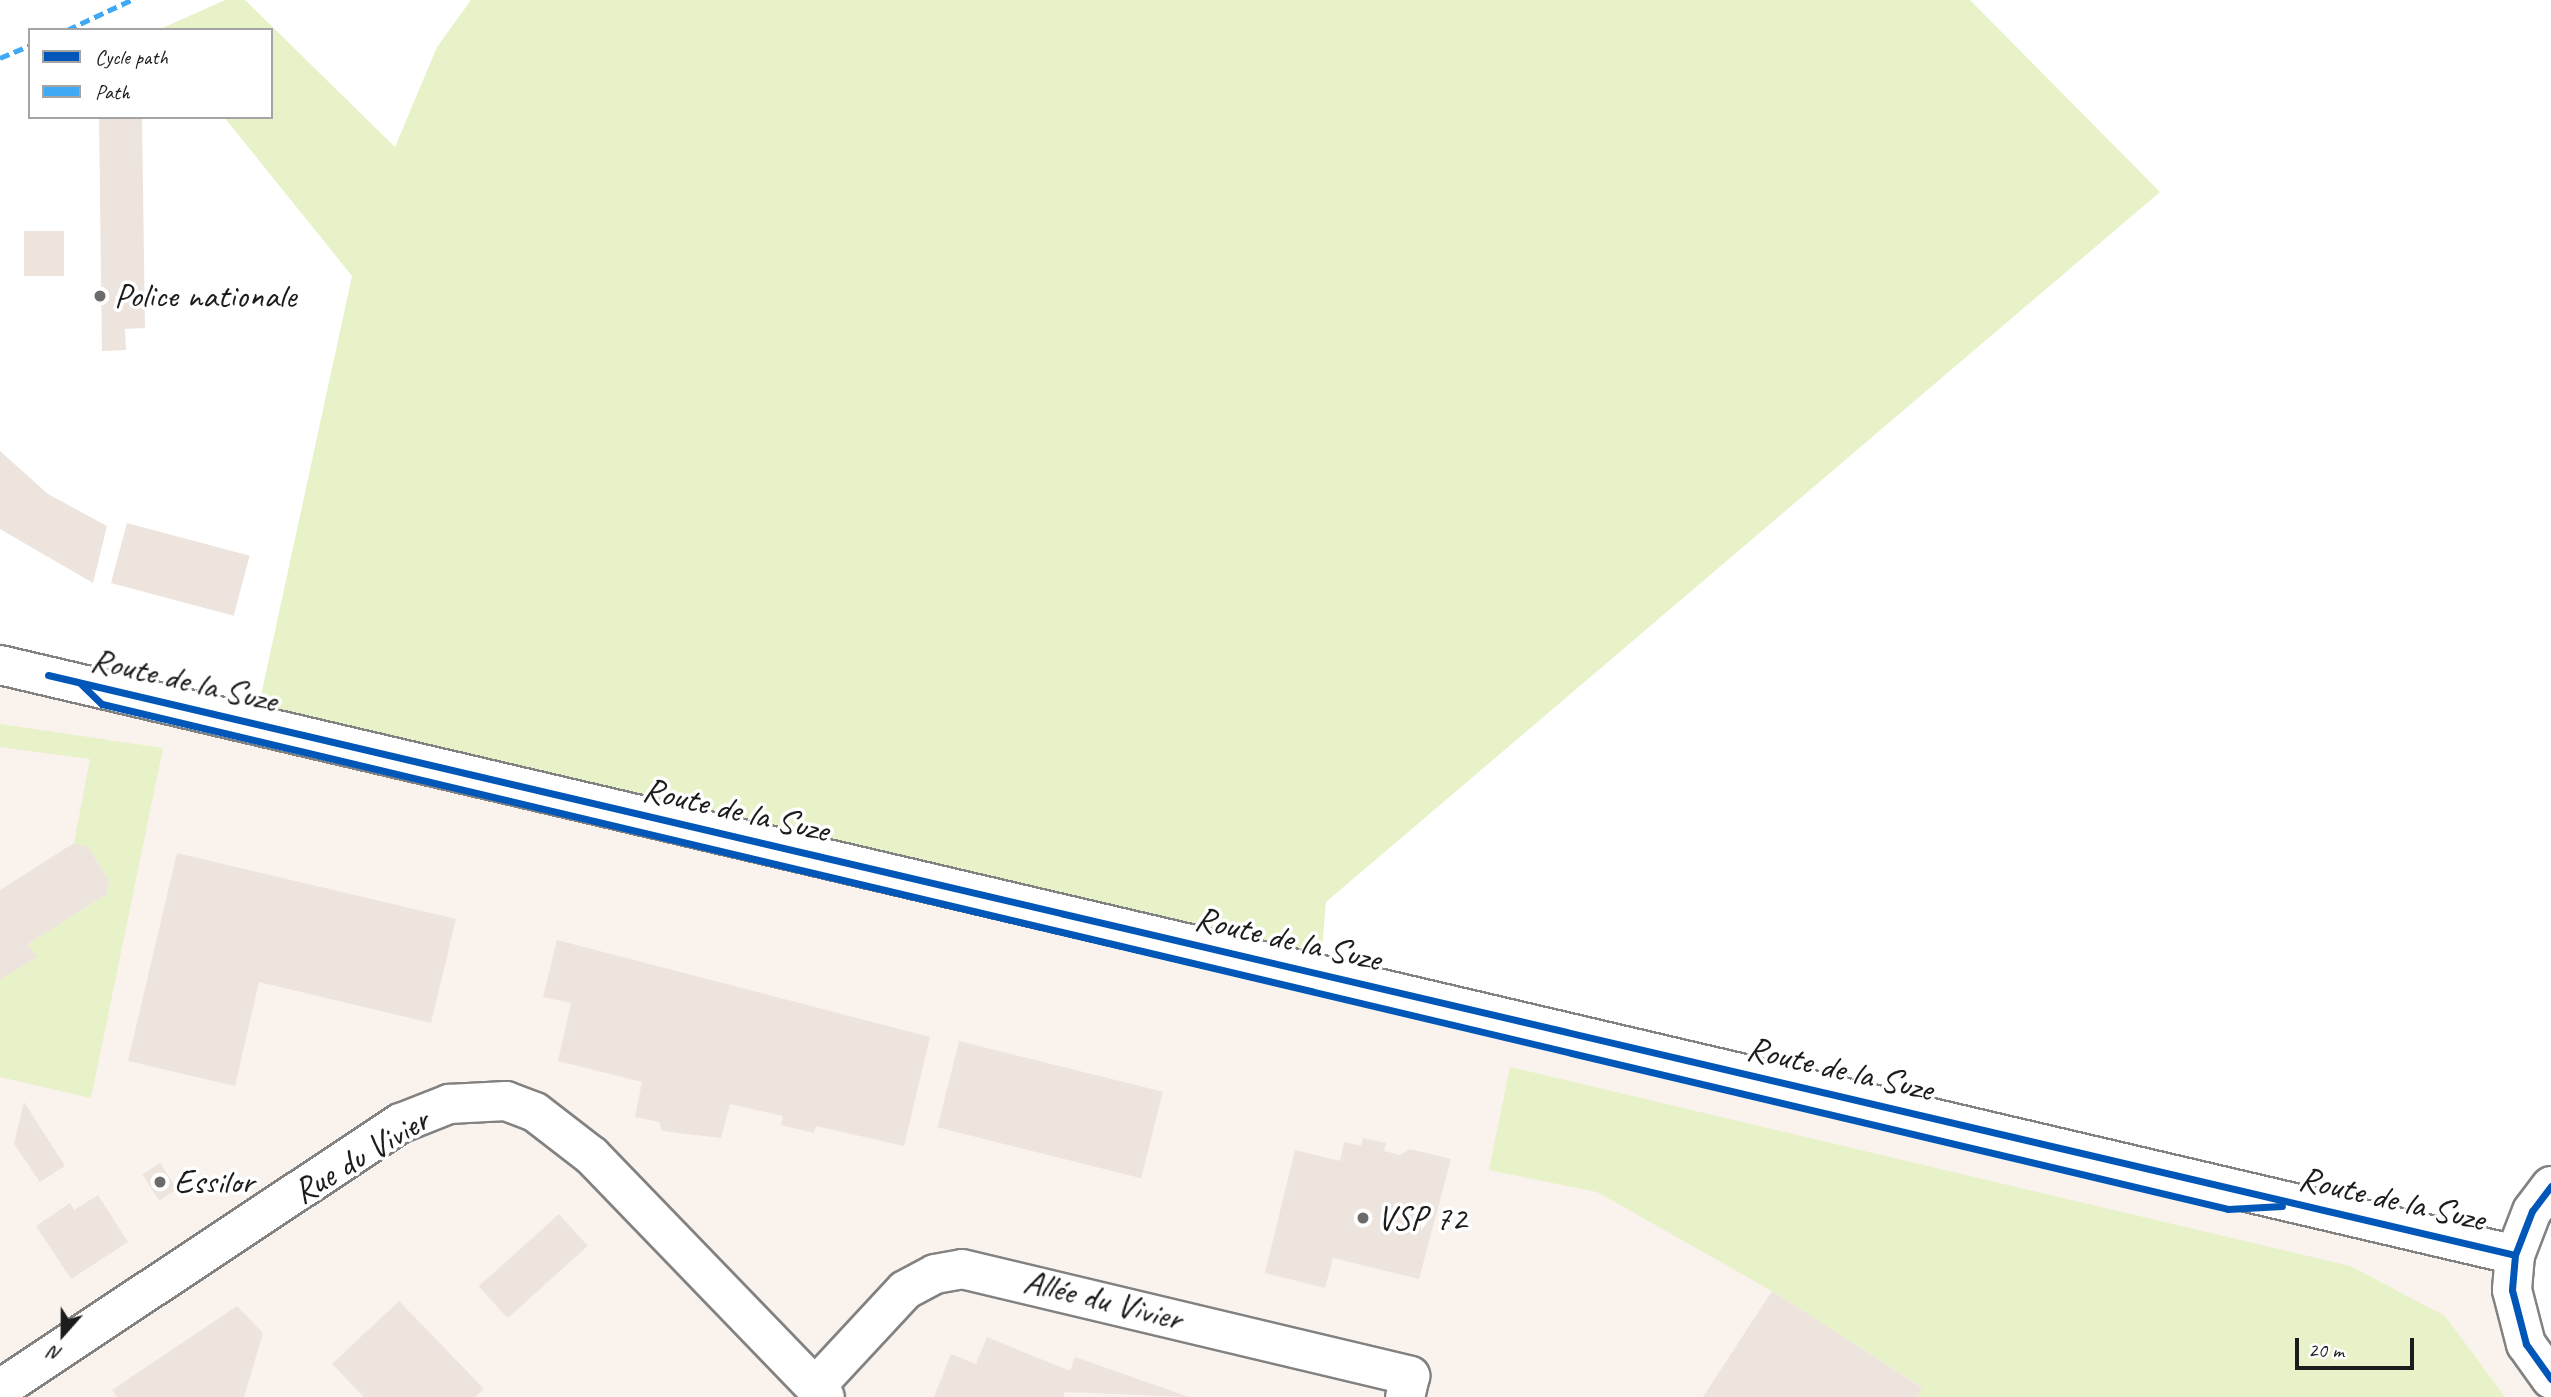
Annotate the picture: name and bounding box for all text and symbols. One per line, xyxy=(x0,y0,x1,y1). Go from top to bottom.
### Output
legend xyxy=(28,28,273,119)
text: Cycle path xyxy=(95,44,168,70)
text: Path xyxy=(95,79,130,105)
place label: Police nationale xyxy=(114,275,296,317)
marker: Police nationale xyxy=(92,288,108,304)
street label: Route de la Suze xyxy=(86,638,282,722)
street label: Route de la Suze xyxy=(638,768,834,852)
street label: Route de la Suze xyxy=(1190,897,1386,981)
street label: Route de la Suze xyxy=(1742,1027,1938,1111)
street label: Rue du Vivier xyxy=(285,1099,437,1213)
street label: Route de la Suze xyxy=(2294,1157,2490,1241)
place label: Essilor xyxy=(174,1161,254,1203)
marker: Essilor xyxy=(152,1174,168,1190)
place label: VSP 72 xyxy=(1377,1197,1467,1239)
marker: VSP 72 xyxy=(1355,1210,1371,1226)
street label: Allée du Vivier xyxy=(1020,1260,1186,1340)
north arrow xyxy=(28,1299,98,1369)
scale bar xyxy=(2299,1324,2418,1368)
text: 20 m xyxy=(2308,1337,2344,1363)
text: N xyxy=(46,1340,65,1367)

